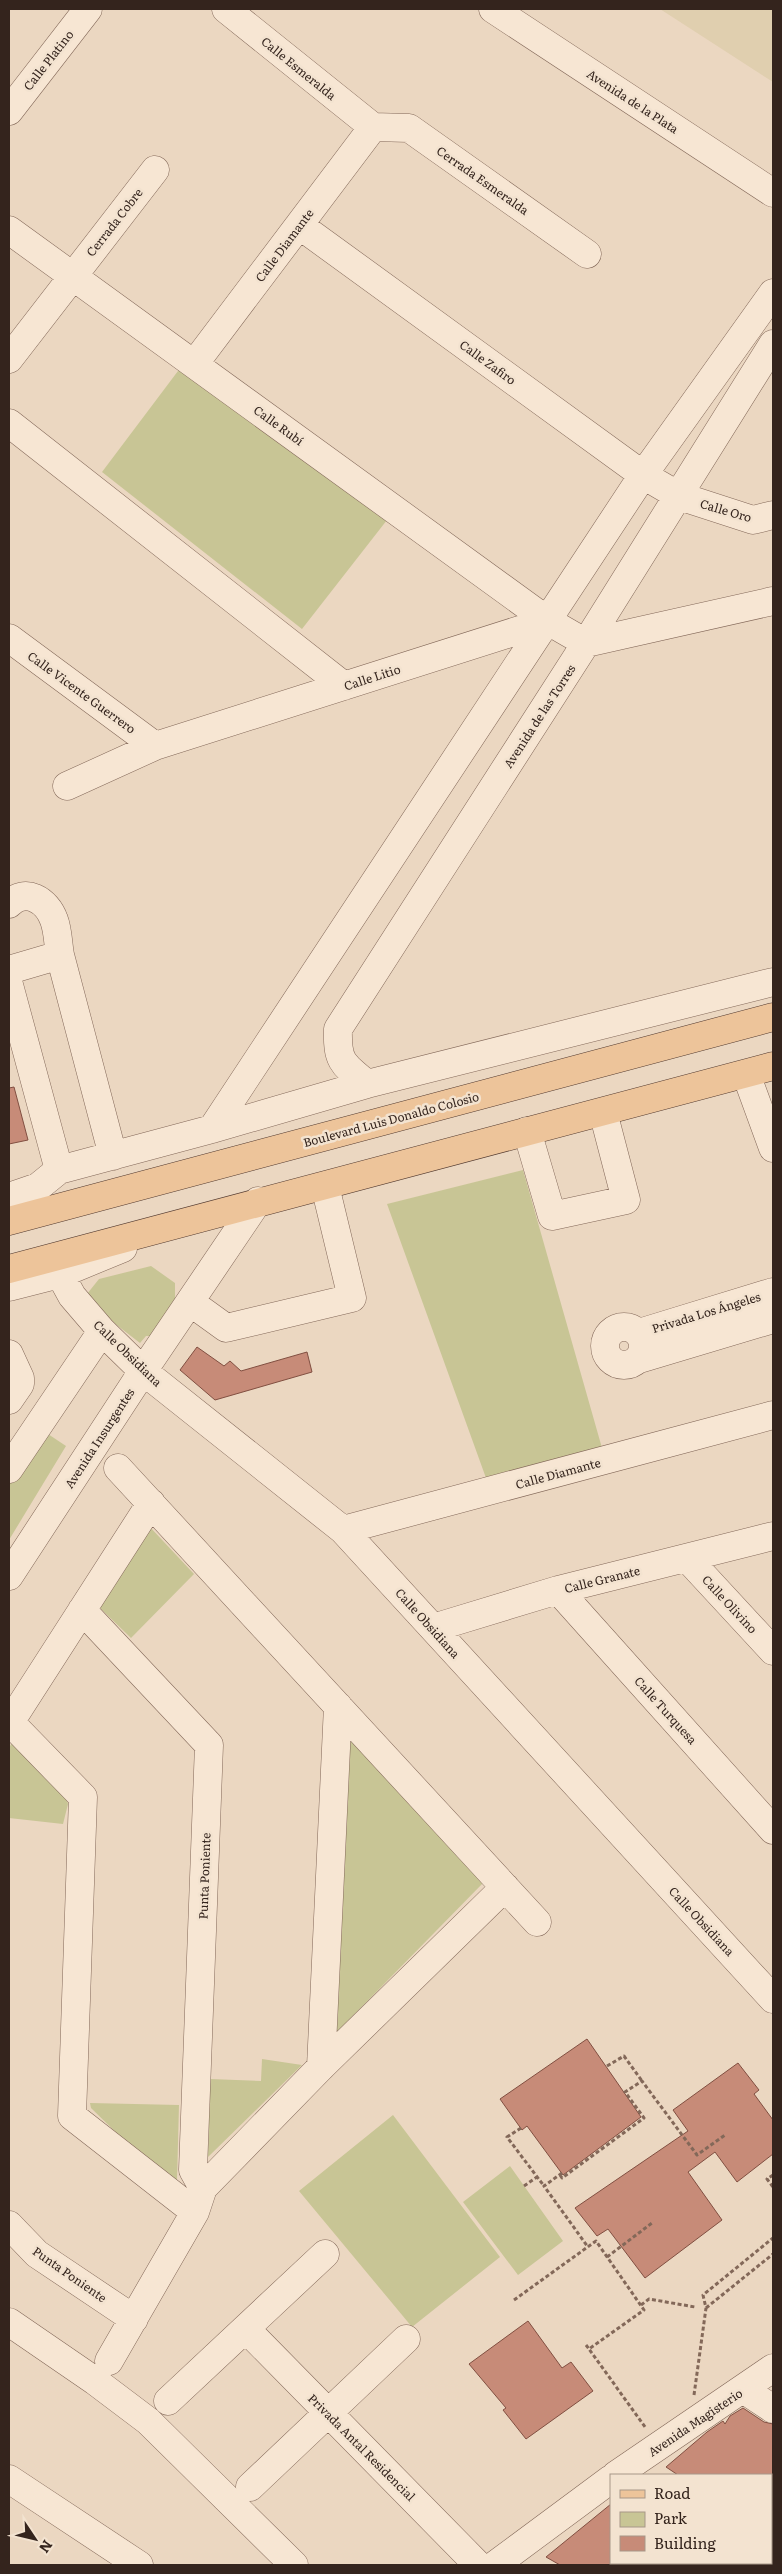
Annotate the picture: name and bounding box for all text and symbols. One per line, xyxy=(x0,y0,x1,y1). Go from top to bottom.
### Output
street label: Calle Platino xyxy=(19,26,77,94)
street label: Calle Esmeralda xyxy=(258,32,341,104)
street label: Avenida de la Plata xyxy=(584,65,683,138)
street label: Cerrada Esmeralda xyxy=(433,141,533,219)
street label: Cerrada Cobre xyxy=(82,184,146,260)
street label: Calle Diamante xyxy=(251,205,317,285)
street label: Calle Zafiro xyxy=(456,335,520,389)
street label: Calle Rubí xyxy=(250,401,308,449)
street label: Calle Oro xyxy=(698,494,754,526)
street label: Calle Vicente Guerrero xyxy=(24,647,140,737)
street label: Calle Litio xyxy=(341,659,403,695)
street label: Avenida de las Torres xyxy=(499,660,580,771)
street label: Boulevard Luis Donaldo Colosio xyxy=(301,1087,481,1151)
street label: Privada Los Ángeles xyxy=(649,1287,763,1337)
street label: Calle Obsidiana xyxy=(90,1316,167,1391)
street label: Avenida Insurgentes xyxy=(60,1384,139,1492)
street label: Calle Diamante xyxy=(513,1453,603,1493)
street label: Calle Granate xyxy=(562,1561,642,1597)
street label: Calle Olivino xyxy=(698,1571,762,1637)
street label: Calle Obsidiana xyxy=(392,1584,465,1662)
street label: Calle Turquesa xyxy=(631,1672,702,1748)
street label: Punta Poniente xyxy=(193,1832,215,1920)
street label: Calle Obsidiana xyxy=(665,1882,739,1960)
street label: Punta Poniente xyxy=(29,2242,111,2306)
street label: Avenida Magisterio xyxy=(644,2384,746,2460)
street label: Privada Antal Residencial xyxy=(304,2389,420,2505)
legend xyxy=(610,2474,772,2564)
text: Road xyxy=(654,2481,690,2504)
text: Park xyxy=(654,2506,688,2529)
north arrow xyxy=(10,2514,60,2564)
text: Building xyxy=(654,2531,716,2554)
text: N xyxy=(35,2536,58,2558)

